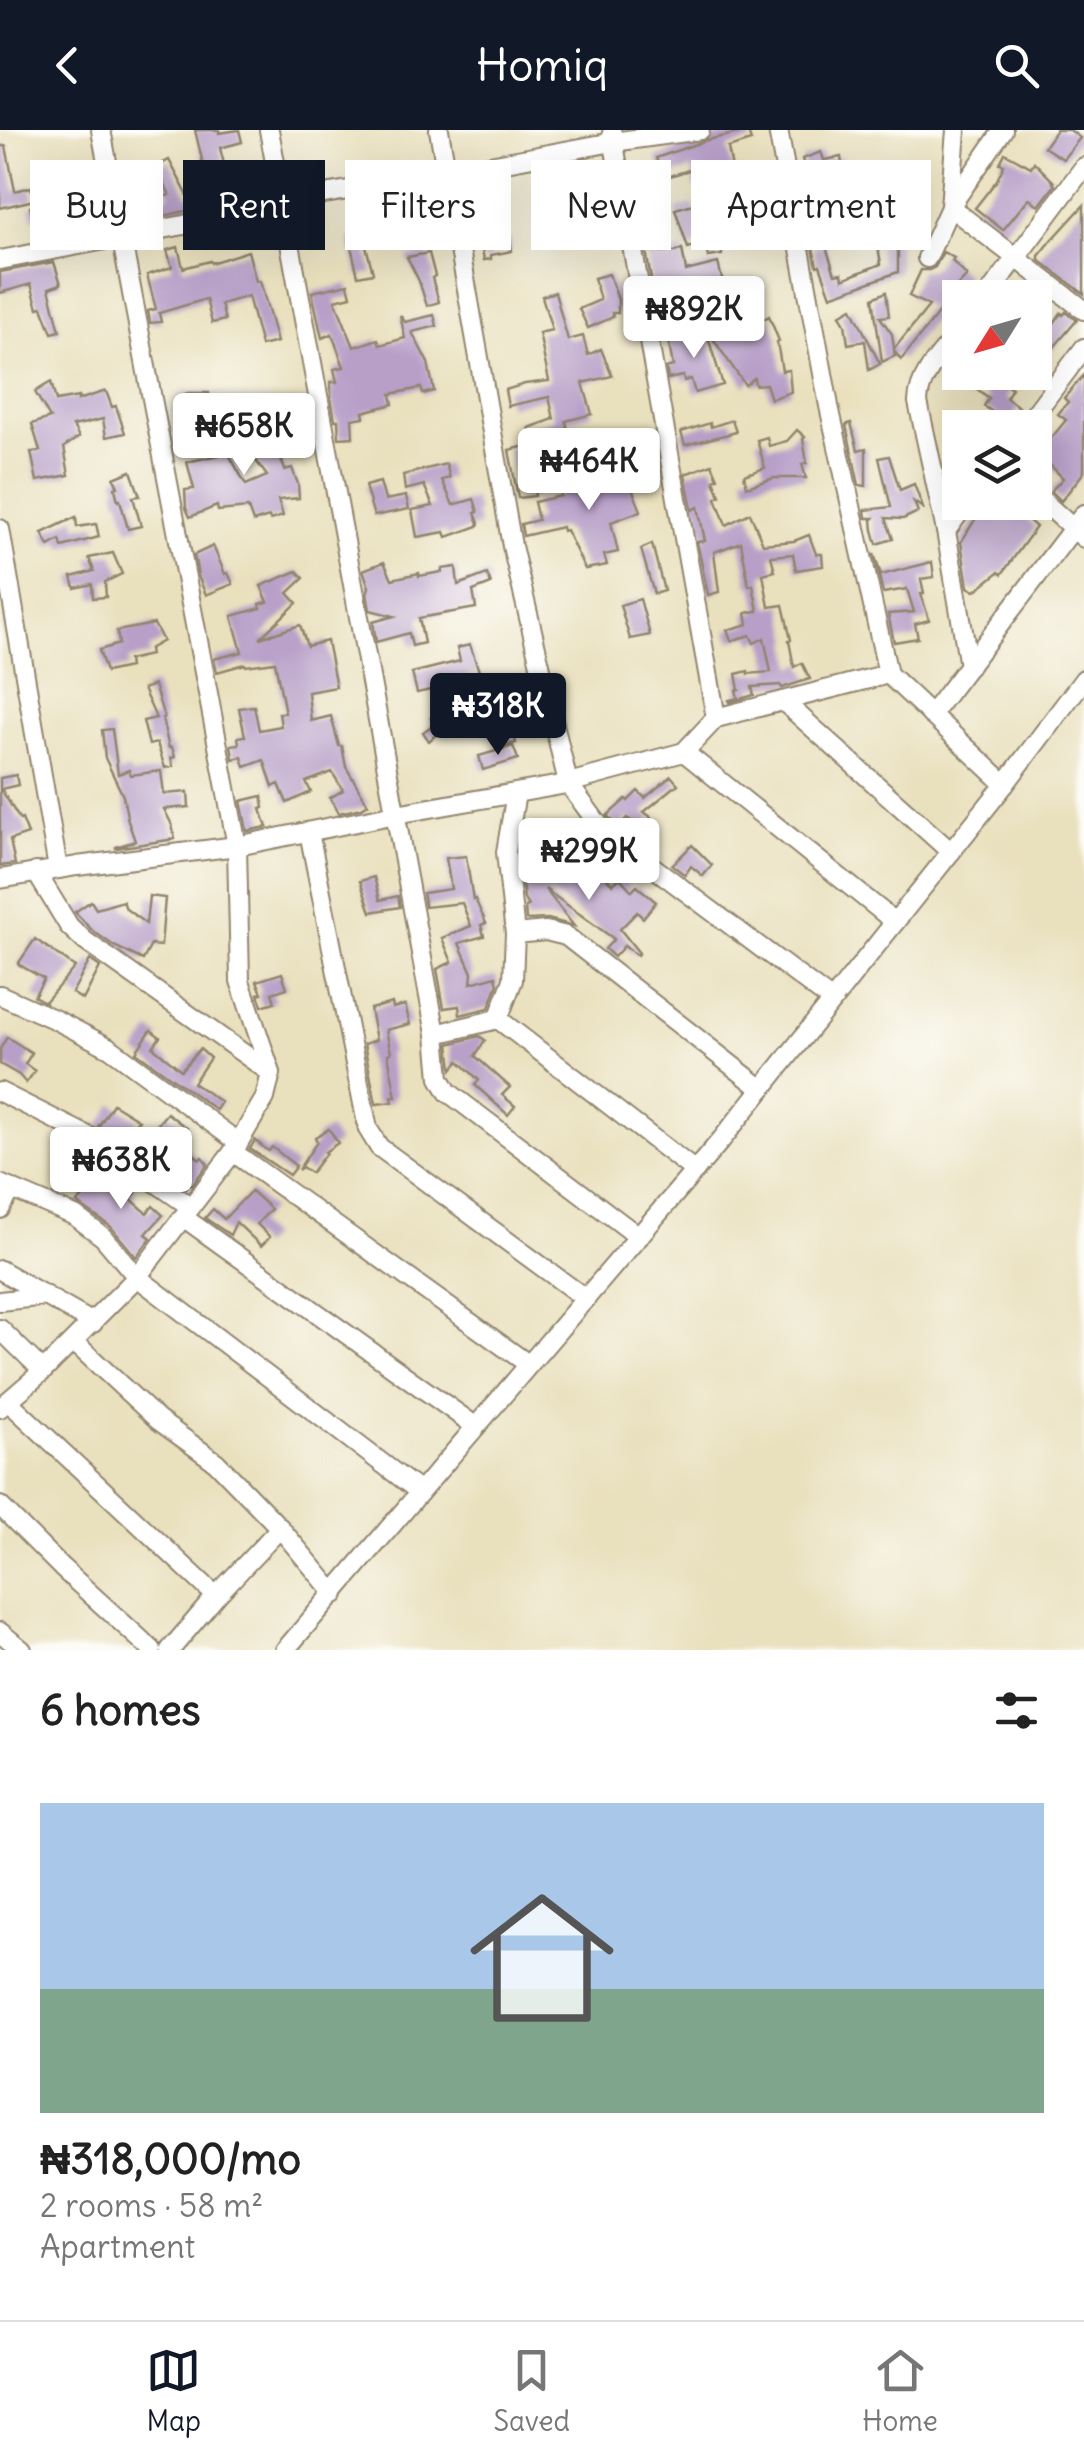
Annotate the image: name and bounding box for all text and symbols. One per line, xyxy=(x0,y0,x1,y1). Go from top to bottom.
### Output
text: Homiq xyxy=(476,37,608,93)
icon: back xyxy=(40,38,95,93)
icon: search xyxy=(989,38,1044,93)
chip: Buy xyxy=(30,160,163,250)
chip: Rent xyxy=(183,160,325,250)
chip: Filters xyxy=(345,160,511,250)
chip: New xyxy=(531,160,671,250)
chip: Apartment xyxy=(691,160,931,250)
pin: ₦892K xyxy=(624,276,764,361)
north arrow xyxy=(942,280,1052,390)
map controls xyxy=(942,280,1052,520)
text: ₦892K xyxy=(645,288,743,329)
pin: ₦658K xyxy=(174,393,314,478)
text: ₦658K xyxy=(195,405,293,446)
button: layers xyxy=(942,410,1052,520)
pin: ₦464K xyxy=(519,428,659,513)
text: ₦464K xyxy=(540,440,638,481)
pin: ₦318K xyxy=(428,673,568,758)
text: ₦318K xyxy=(452,685,544,726)
pin: ₦299K xyxy=(519,818,659,903)
text: ₦299K xyxy=(540,830,638,871)
pin: ₦638K xyxy=(51,1127,191,1212)
text: ₦638K xyxy=(72,1139,170,1180)
icon: filters xyxy=(989,1683,1044,1738)
text: 6 homes xyxy=(40,1684,201,1736)
icon: home xyxy=(452,1868,632,2048)
text: ₦318,000/mo xyxy=(40,2133,301,2185)
text: 2 rooms · 58 m² xyxy=(40,2185,263,2226)
text: Apartment xyxy=(40,2226,195,2267)
tab: Map xyxy=(146,2343,201,2439)
tab: Saved xyxy=(493,2343,570,2439)
tab: Home xyxy=(862,2343,938,2439)

